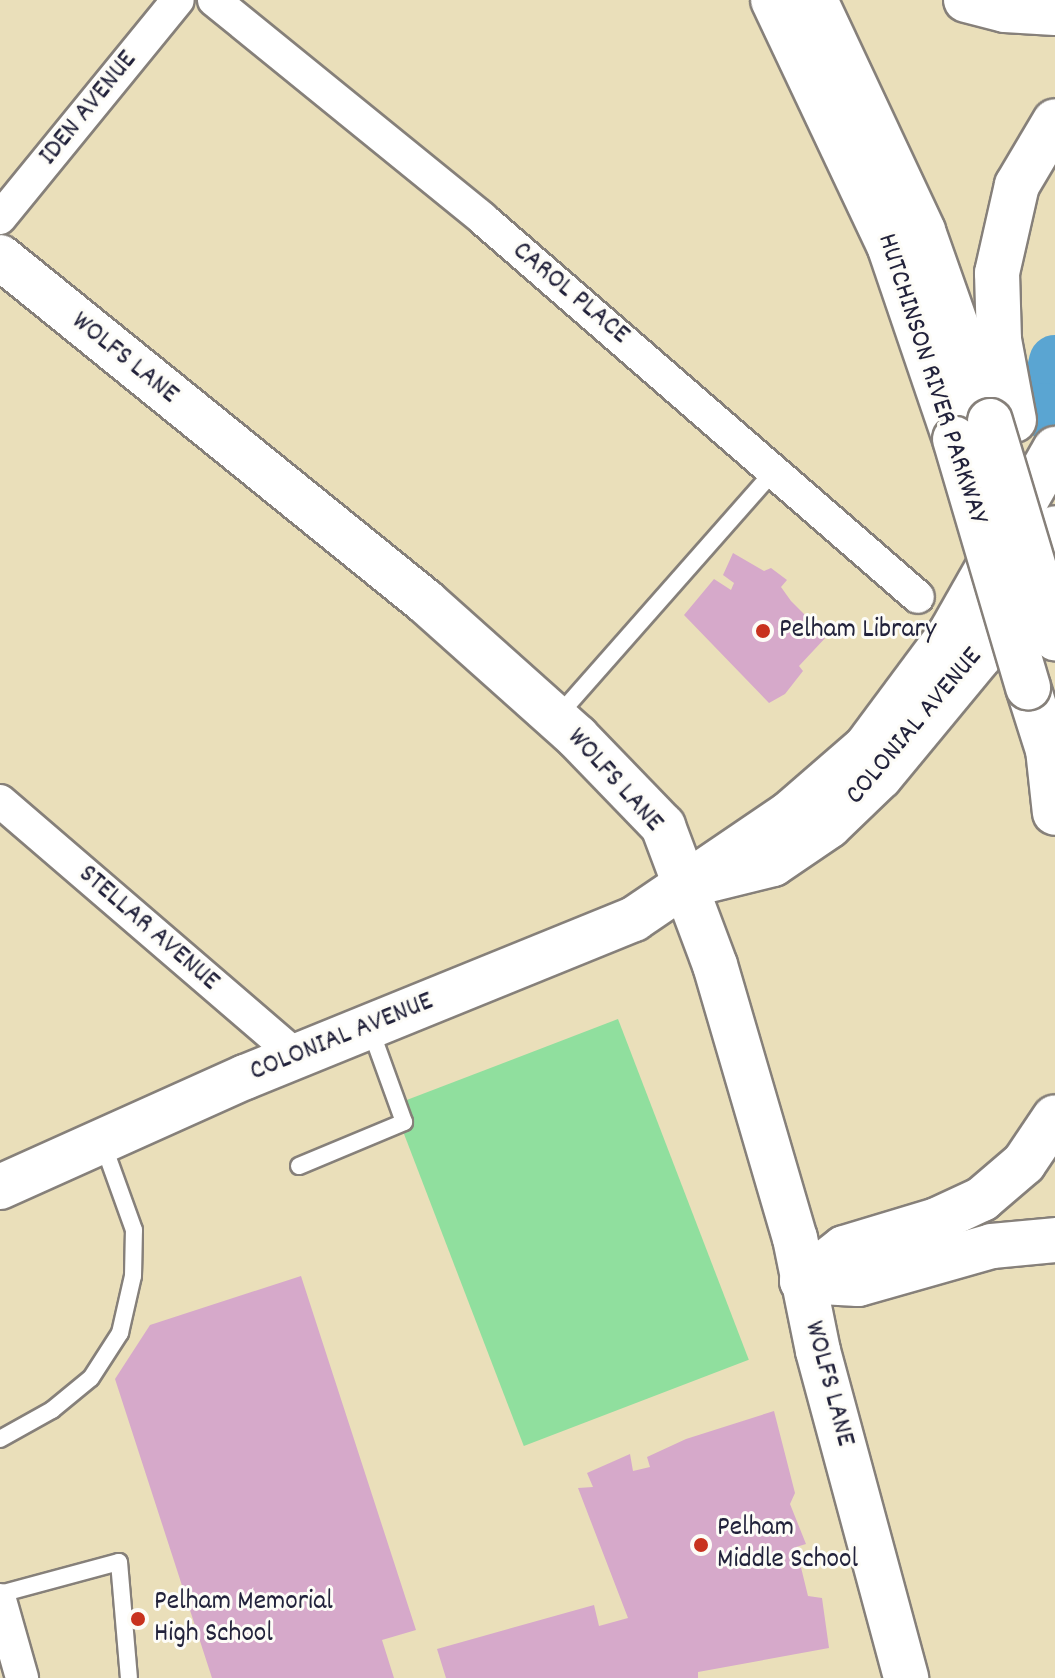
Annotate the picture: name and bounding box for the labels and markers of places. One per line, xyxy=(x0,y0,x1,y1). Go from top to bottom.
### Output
place label: Pelham Library xyxy=(779,614,936,648)
marker: Pelham Library xyxy=(754,622,772,640)
place label: Pelham Middle School xyxy=(717,1512,858,1578)
marker: Pelham Middle School xyxy=(692,1536,710,1554)
place label: Pelham Memorial High School xyxy=(154,1586,333,1652)
marker: Pelham Memorial High School xyxy=(129,1610,147,1628)

